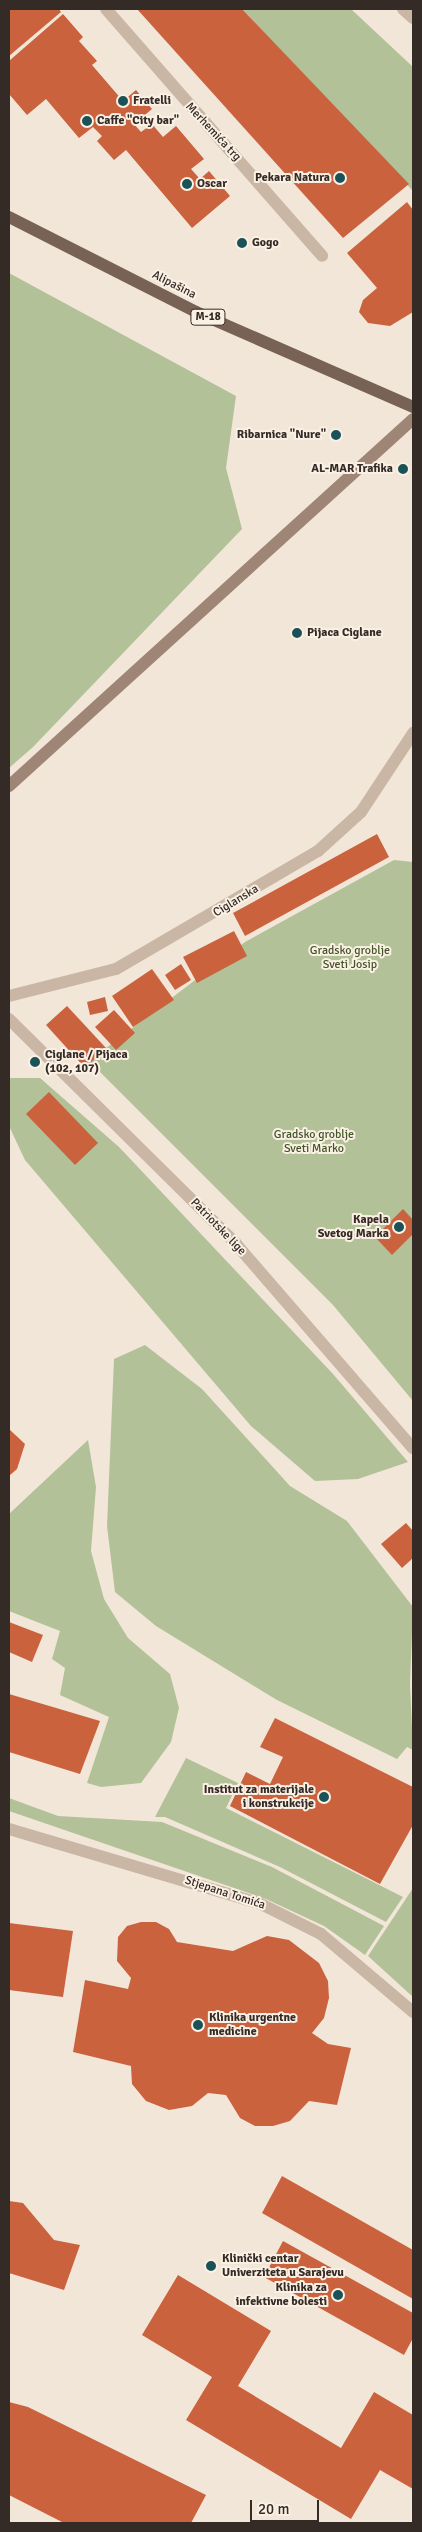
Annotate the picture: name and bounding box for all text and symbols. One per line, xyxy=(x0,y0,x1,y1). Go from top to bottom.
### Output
place label: Fratelli xyxy=(133,94,171,108)
marker: Fratelli xyxy=(117,95,129,107)
street label: Merhemića trg xyxy=(182,100,244,164)
place label: Caffe "City bar" xyxy=(97,114,179,128)
marker: Caffe "City bar" xyxy=(81,115,93,127)
place label: Pekara Natura xyxy=(255,171,330,185)
marker: Pekara Natura xyxy=(334,172,346,184)
place label: Oscar xyxy=(197,177,227,191)
marker: Oscar xyxy=(181,178,193,190)
place label: Gogo xyxy=(252,236,279,250)
marker: Gogo xyxy=(236,237,248,249)
street label: Alipašina xyxy=(150,268,198,302)
road number: M-18 xyxy=(189,308,227,326)
place label: Ribarnica "Nure" xyxy=(237,428,326,442)
marker: Ribarnica "Nure" xyxy=(330,429,342,441)
place label: AL-MAR Trafika xyxy=(311,462,393,476)
marker: AL-MAR Trafika xyxy=(397,463,409,475)
place label: Pijaca Ciglane xyxy=(307,626,382,640)
marker: Pijaca Ciglane xyxy=(291,627,303,639)
street label: Ciglanska xyxy=(211,882,261,920)
park label: Gradsko groblje Sveti Josip xyxy=(310,944,390,972)
place label: Ciglane / Pijaca (102, 107) xyxy=(45,1048,128,1076)
marker: Ciglane / Pijaca (102, 107) xyxy=(29,1056,41,1068)
park label: Gradsko groblje Sveti Marko xyxy=(274,1128,354,1156)
street label: Patriotske lige xyxy=(187,1196,249,1258)
place label: Kapela Svetog Marka xyxy=(318,1213,389,1241)
marker: Kapela Svetog Marka xyxy=(393,1221,405,1233)
place label: Institut za materijale i konstrukcije xyxy=(204,1783,314,1811)
marker: Institut za materijale i konstrukcije xyxy=(318,1791,330,1803)
street label: Stjepana Tomića xyxy=(183,1873,267,1913)
place label: Klinika urgentne medicine xyxy=(209,2011,296,2039)
marker: Klinika urgentne medicine xyxy=(191,2018,205,2032)
place label: Klinički centar Univerziteta u Sarajevu xyxy=(222,2252,344,2280)
marker: Klinički centar Univerziteta u Sarajevu xyxy=(204,2259,218,2273)
place label: Klinika za infektivne bolesti xyxy=(236,2281,327,2309)
marker: Klinika za infektivne bolesti xyxy=(331,2288,345,2302)
scale bar xyxy=(252,2490,321,2522)
text: 20 m xyxy=(258,2500,289,2518)

